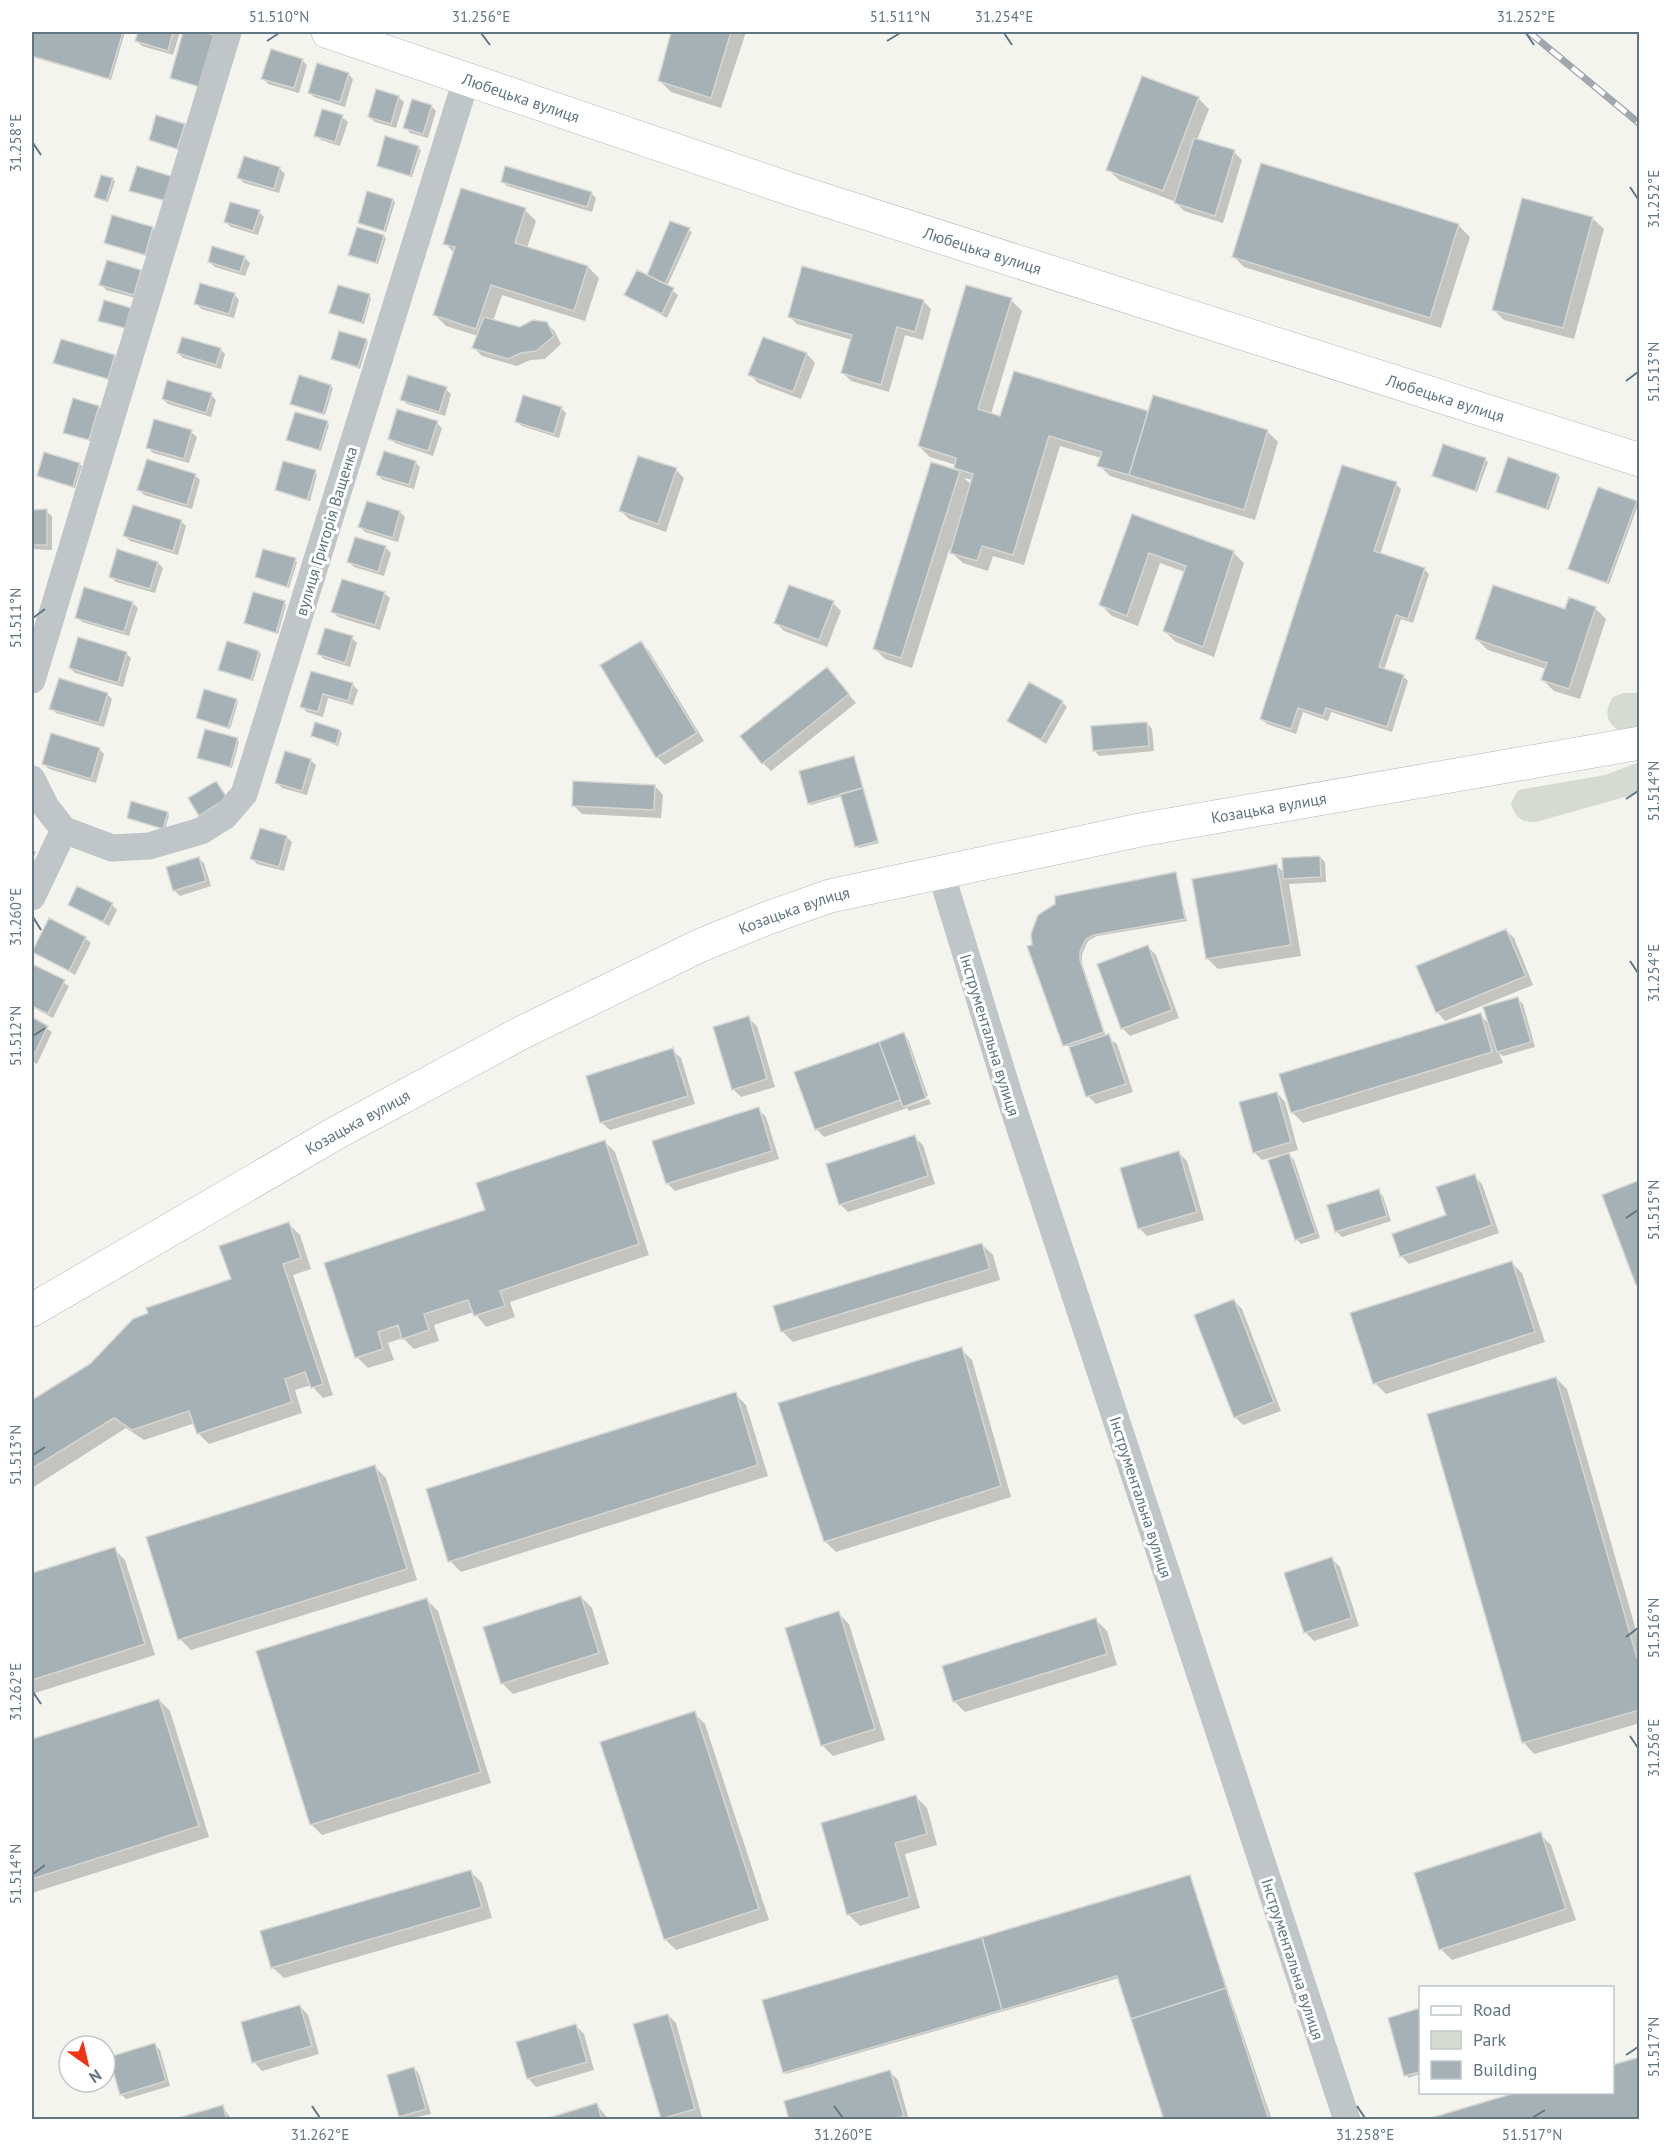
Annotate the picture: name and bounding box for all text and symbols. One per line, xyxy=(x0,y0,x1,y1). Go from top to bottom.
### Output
text: 51.510°N xyxy=(249,7,309,26)
text: 31.256°E xyxy=(452,7,510,26)
text: 51.511°N xyxy=(870,7,930,26)
text: 31.254°E xyxy=(975,7,1033,26)
text: 31.252°E xyxy=(1497,7,1555,26)
street label: Любецька вулиця xyxy=(459,68,582,127)
text: 31.258°E xyxy=(6,114,25,172)
text: 31.252°E xyxy=(1644,170,1663,228)
street label: Любецька вулиця xyxy=(920,222,1044,279)
text: 51.513°N xyxy=(1644,342,1663,402)
street label: Любецька вулиця xyxy=(1383,370,1507,426)
street label: вулиця Григорія Ващенка xyxy=(291,444,361,618)
text: 51.511°N xyxy=(6,588,25,648)
text: 51.514°N xyxy=(1644,761,1663,821)
street label: Козацька вулиця xyxy=(1209,788,1328,827)
street label: Козацька вулиця xyxy=(735,882,852,939)
text: 31.260°E xyxy=(6,888,25,946)
text: 31.254°E xyxy=(1644,944,1663,1002)
street label: Інструментальна вулиця xyxy=(956,951,1024,1119)
text: 51.512°N xyxy=(6,1006,25,1066)
street label: Козацька вулиця xyxy=(301,1085,413,1159)
text: 51.515°N xyxy=(1644,1180,1663,1240)
street label: Інструментальна вулиця xyxy=(1105,1414,1177,1580)
text: 51.513°N xyxy=(6,1425,25,1485)
text: 51.516°N xyxy=(1644,1598,1663,1658)
text: 31.262°E xyxy=(6,1663,25,1721)
text: 31.256°E xyxy=(1644,1719,1663,1777)
text: 51.514°N xyxy=(6,1844,25,1904)
street label: Інструментальна вулиця xyxy=(1257,1876,1329,2042)
legend xyxy=(1419,1986,1614,2094)
text: Road xyxy=(1473,1998,1511,2021)
text: 51.517°N xyxy=(1644,2017,1663,2077)
text: Park xyxy=(1473,2028,1506,2051)
north arrow xyxy=(57,2034,117,2094)
text: Building xyxy=(1473,2058,1537,2081)
text: N xyxy=(85,2065,105,2088)
text: 31.262°E xyxy=(291,2125,349,2144)
text: 31.260°E xyxy=(814,2125,872,2144)
text: 31.258°E xyxy=(1336,2125,1394,2144)
text: 51.517°N xyxy=(1502,2125,1562,2144)

